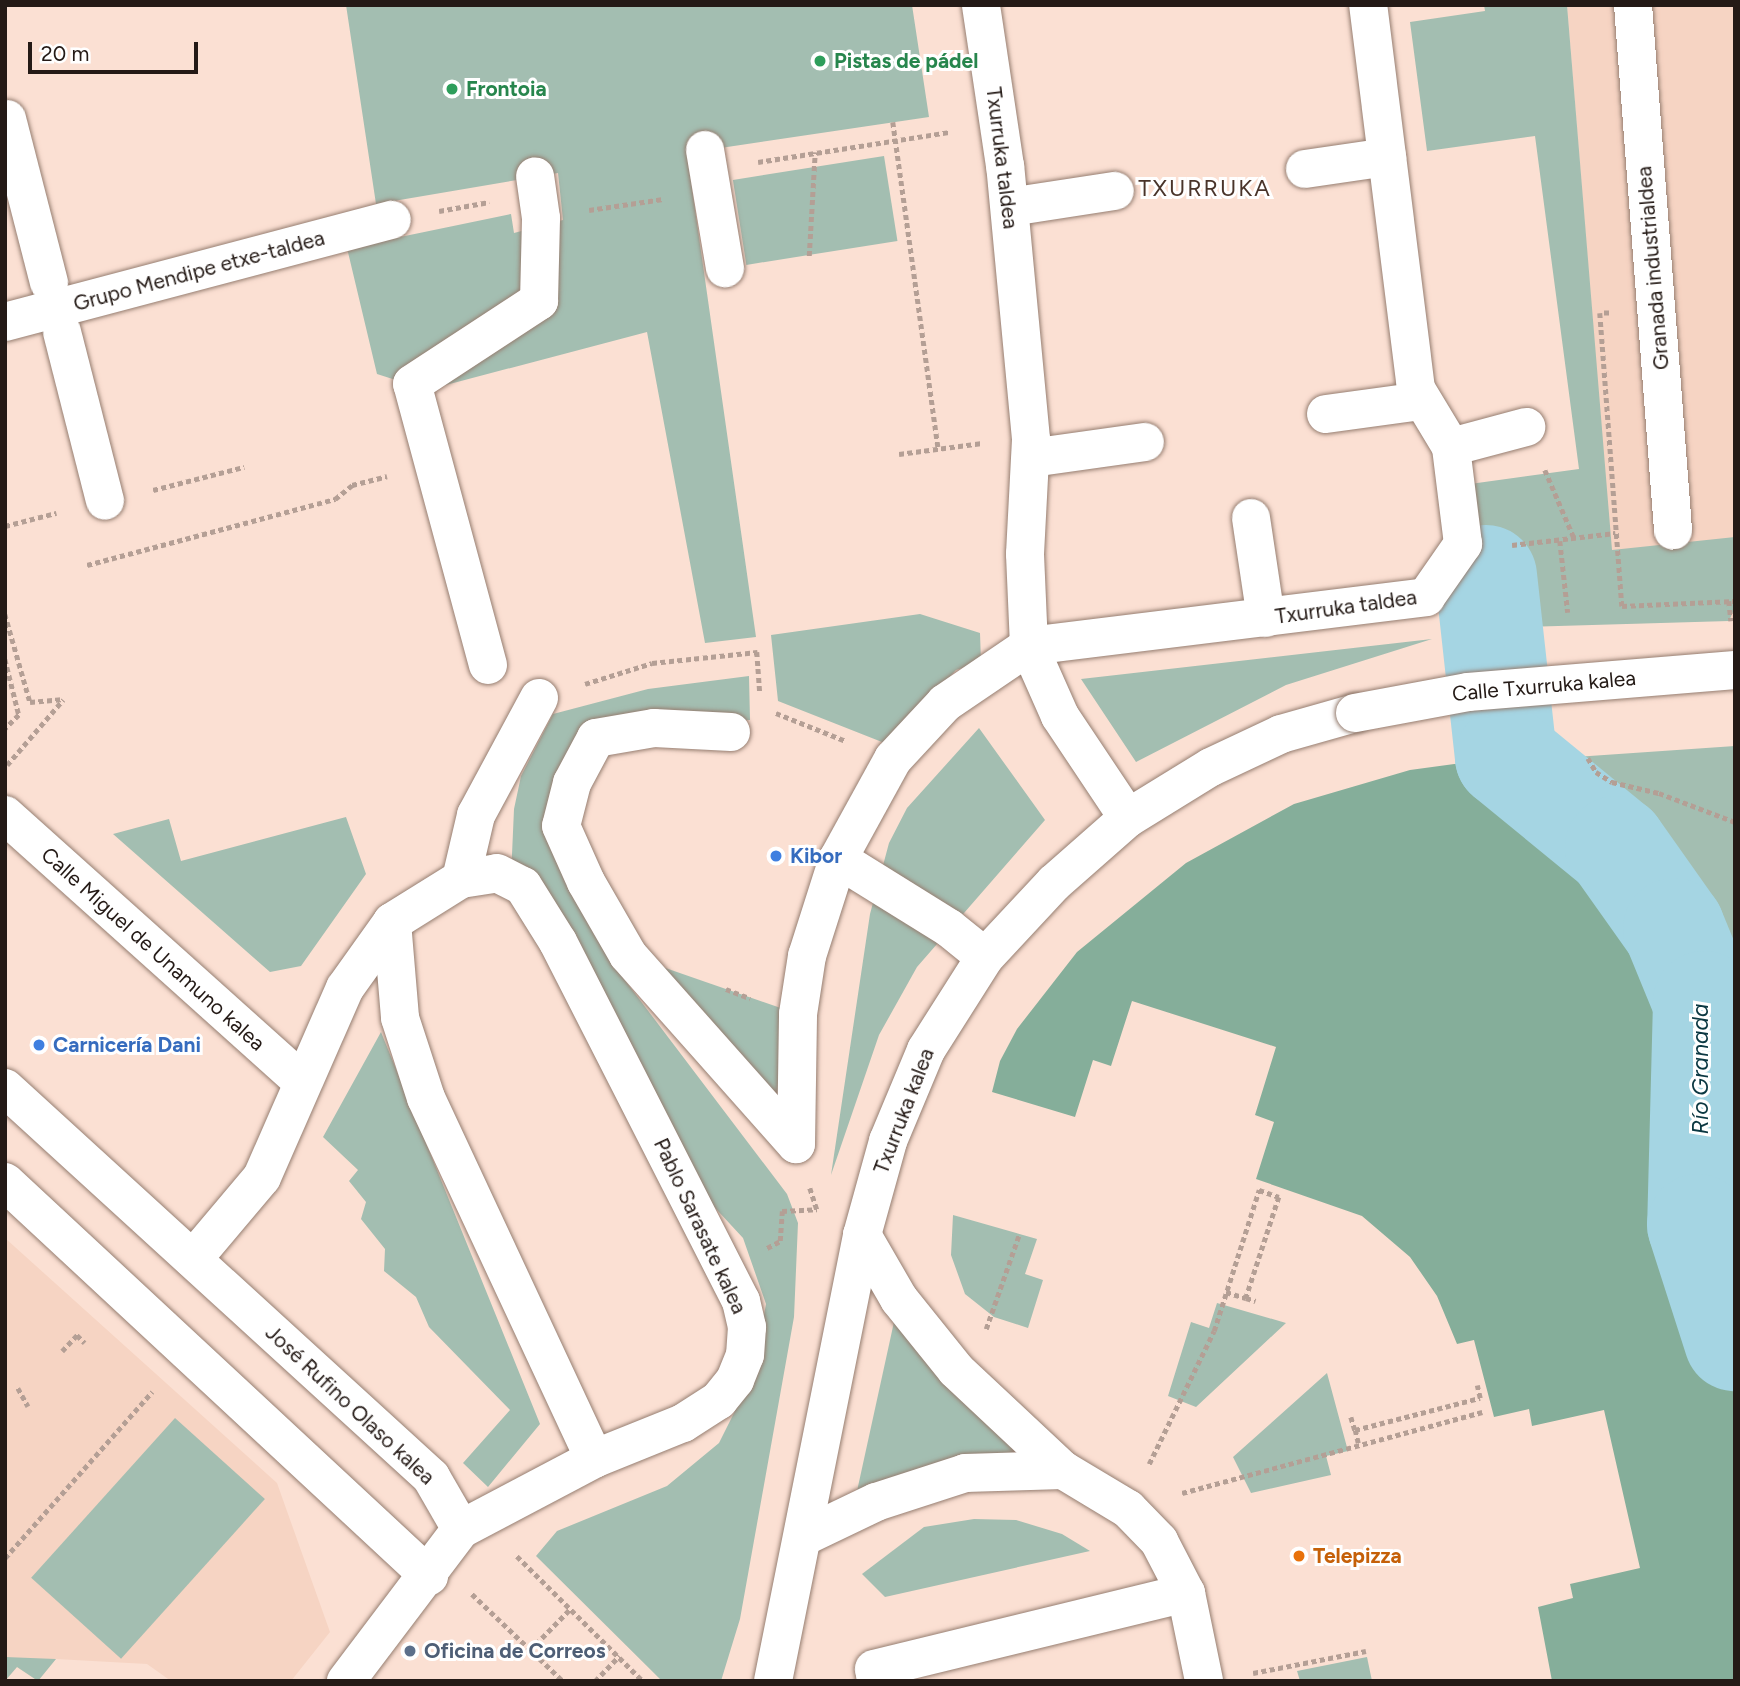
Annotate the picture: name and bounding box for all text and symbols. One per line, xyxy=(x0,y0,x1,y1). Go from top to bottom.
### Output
scale bar xyxy=(32,28,201,72)
text: 20 m xyxy=(41,41,89,66)
place label: Pistas de pádel xyxy=(834,48,978,74)
marker: Pistas de pádel xyxy=(812,53,828,69)
place label: Frontoia xyxy=(466,76,547,102)
marker: Frontoia xyxy=(444,81,460,97)
street label: Txurruka taldea xyxy=(981,86,1023,230)
street label: Granada industrialdea xyxy=(1632,165,1674,371)
district label: TXURRUKA xyxy=(1139,174,1271,202)
street label: Grupo Mendipe etxe-taldea xyxy=(71,225,327,317)
street label: Txurruka taldea xyxy=(1274,585,1418,629)
street label: Calle Txurruka kalea xyxy=(1451,665,1637,707)
street label: Calle Miguel de Unamuno kalea xyxy=(36,842,270,1056)
place label: Kibor xyxy=(790,843,842,869)
marker: Kibor xyxy=(768,848,784,864)
water label: Río Granada xyxy=(1686,1004,1714,1134)
place label: Carnicería Dani xyxy=(53,1032,201,1058)
marker: Carnicería Dani xyxy=(31,1037,47,1053)
street label: Txurruka kalea xyxy=(868,1045,940,1177)
street label: Pablo Sarasate kalea xyxy=(648,1134,752,1318)
street label: José Rufino Olaso kalea xyxy=(260,1320,440,1490)
place label: Telepizza xyxy=(1313,1543,1402,1569)
marker: Telepizza xyxy=(1291,1548,1307,1564)
place label: Oficina de Correos xyxy=(424,1638,605,1664)
marker: Oficina de Correos xyxy=(402,1643,418,1659)

